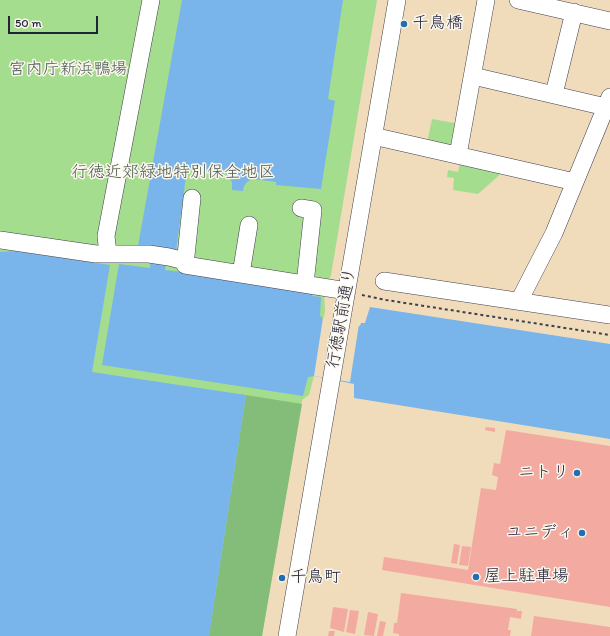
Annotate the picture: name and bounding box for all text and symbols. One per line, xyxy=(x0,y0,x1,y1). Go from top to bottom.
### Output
scale bar xyxy=(10,8,100,34)
place label: 千鳥橋 xyxy=(412,14,463,34)
text: 50 m xyxy=(15,16,41,30)
marker: 千鳥橋 xyxy=(399,19,409,29)
park label: 宮内庁新浜鴨場 xyxy=(9,60,127,80)
park label: 行徳近郊緑地特別保全地区 xyxy=(71,163,275,183)
street label: 行徳駅前通り xyxy=(323,266,361,370)
place label: ニトリ xyxy=(518,463,569,483)
marker: ニトリ xyxy=(572,468,582,478)
place label: ユニディ xyxy=(506,523,574,543)
marker: ユニディ xyxy=(577,528,587,538)
place label: 屋上駐車場 xyxy=(484,567,569,587)
place label: 千鳥町 xyxy=(290,568,341,588)
marker: 屋上駐車場 xyxy=(471,572,481,582)
marker: 千鳥町 xyxy=(277,573,287,583)

